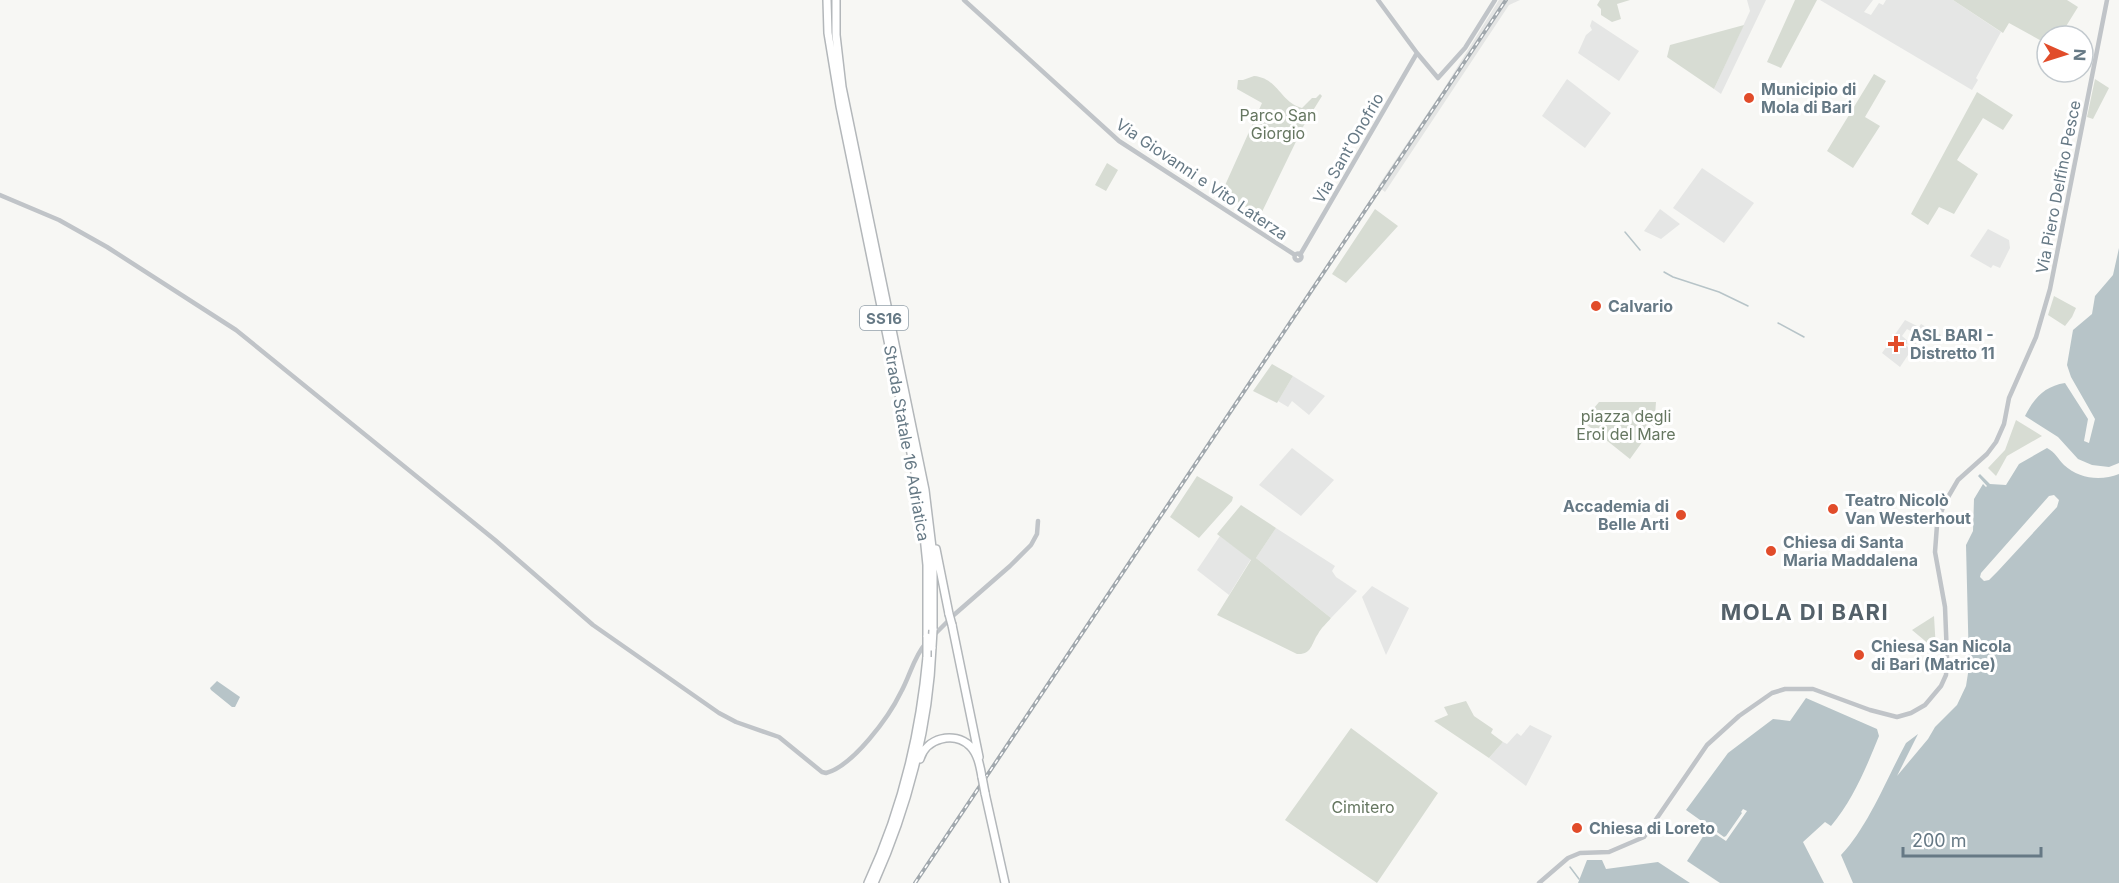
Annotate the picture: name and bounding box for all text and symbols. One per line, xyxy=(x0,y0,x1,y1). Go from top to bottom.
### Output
north arrow xyxy=(2035,24,2095,84)
text: N xyxy=(2070,48,2090,61)
place label: Municipio di Mola di Bari xyxy=(1761,79,1856,117)
street label: Via Sant'Onofrio xyxy=(1308,89,1388,207)
marker: Municipio di Mola di Bari xyxy=(1742,91,1756,105)
street label: Via Piero Delfino Pesce xyxy=(2031,99,2085,275)
park label: Parco San Giorgio xyxy=(1240,105,1316,143)
street label: Via Giovanni e Vito Laterza xyxy=(1112,114,1292,244)
place label: Calvario xyxy=(1608,296,1673,316)
marker: Calvario xyxy=(1589,299,1603,313)
road number: SS16 xyxy=(860,306,908,330)
place label: ASL BARI - Distretto 11 xyxy=(1910,325,1995,363)
marker: ASL BARI - Distretto 11 xyxy=(1887,335,1905,353)
street label: Strada Statale 16 Adriatica xyxy=(880,343,934,543)
park label: piazza degli Eroi del Mare xyxy=(1576,406,1676,444)
place label: Teatro Nicolò Van Westerhout xyxy=(1845,490,1971,528)
place label: Accademia di Belle Arti xyxy=(1563,496,1669,534)
marker: Teatro Nicolò Van Westerhout xyxy=(1826,502,1840,516)
marker: Accademia di Belle Arti xyxy=(1674,508,1688,522)
place label: Chiesa di Santa Maria Maddalena xyxy=(1783,532,1918,570)
marker: Chiesa di Santa Maria Maddalena xyxy=(1764,544,1778,558)
district label: MOLA DI BARI xyxy=(1721,599,1889,625)
place label: Chiesa San Nicola di Bari (Matrice) xyxy=(1871,636,2012,674)
marker: Chiesa San Nicola di Bari (Matrice) xyxy=(1852,648,1866,662)
park label: Cimitero xyxy=(1331,797,1395,817)
place label: Chiesa di Loreto xyxy=(1589,818,1715,838)
scale bar xyxy=(1903,820,2041,858)
marker: Chiesa di Loreto xyxy=(1570,821,1584,835)
text: 200 m xyxy=(1912,830,1967,851)

